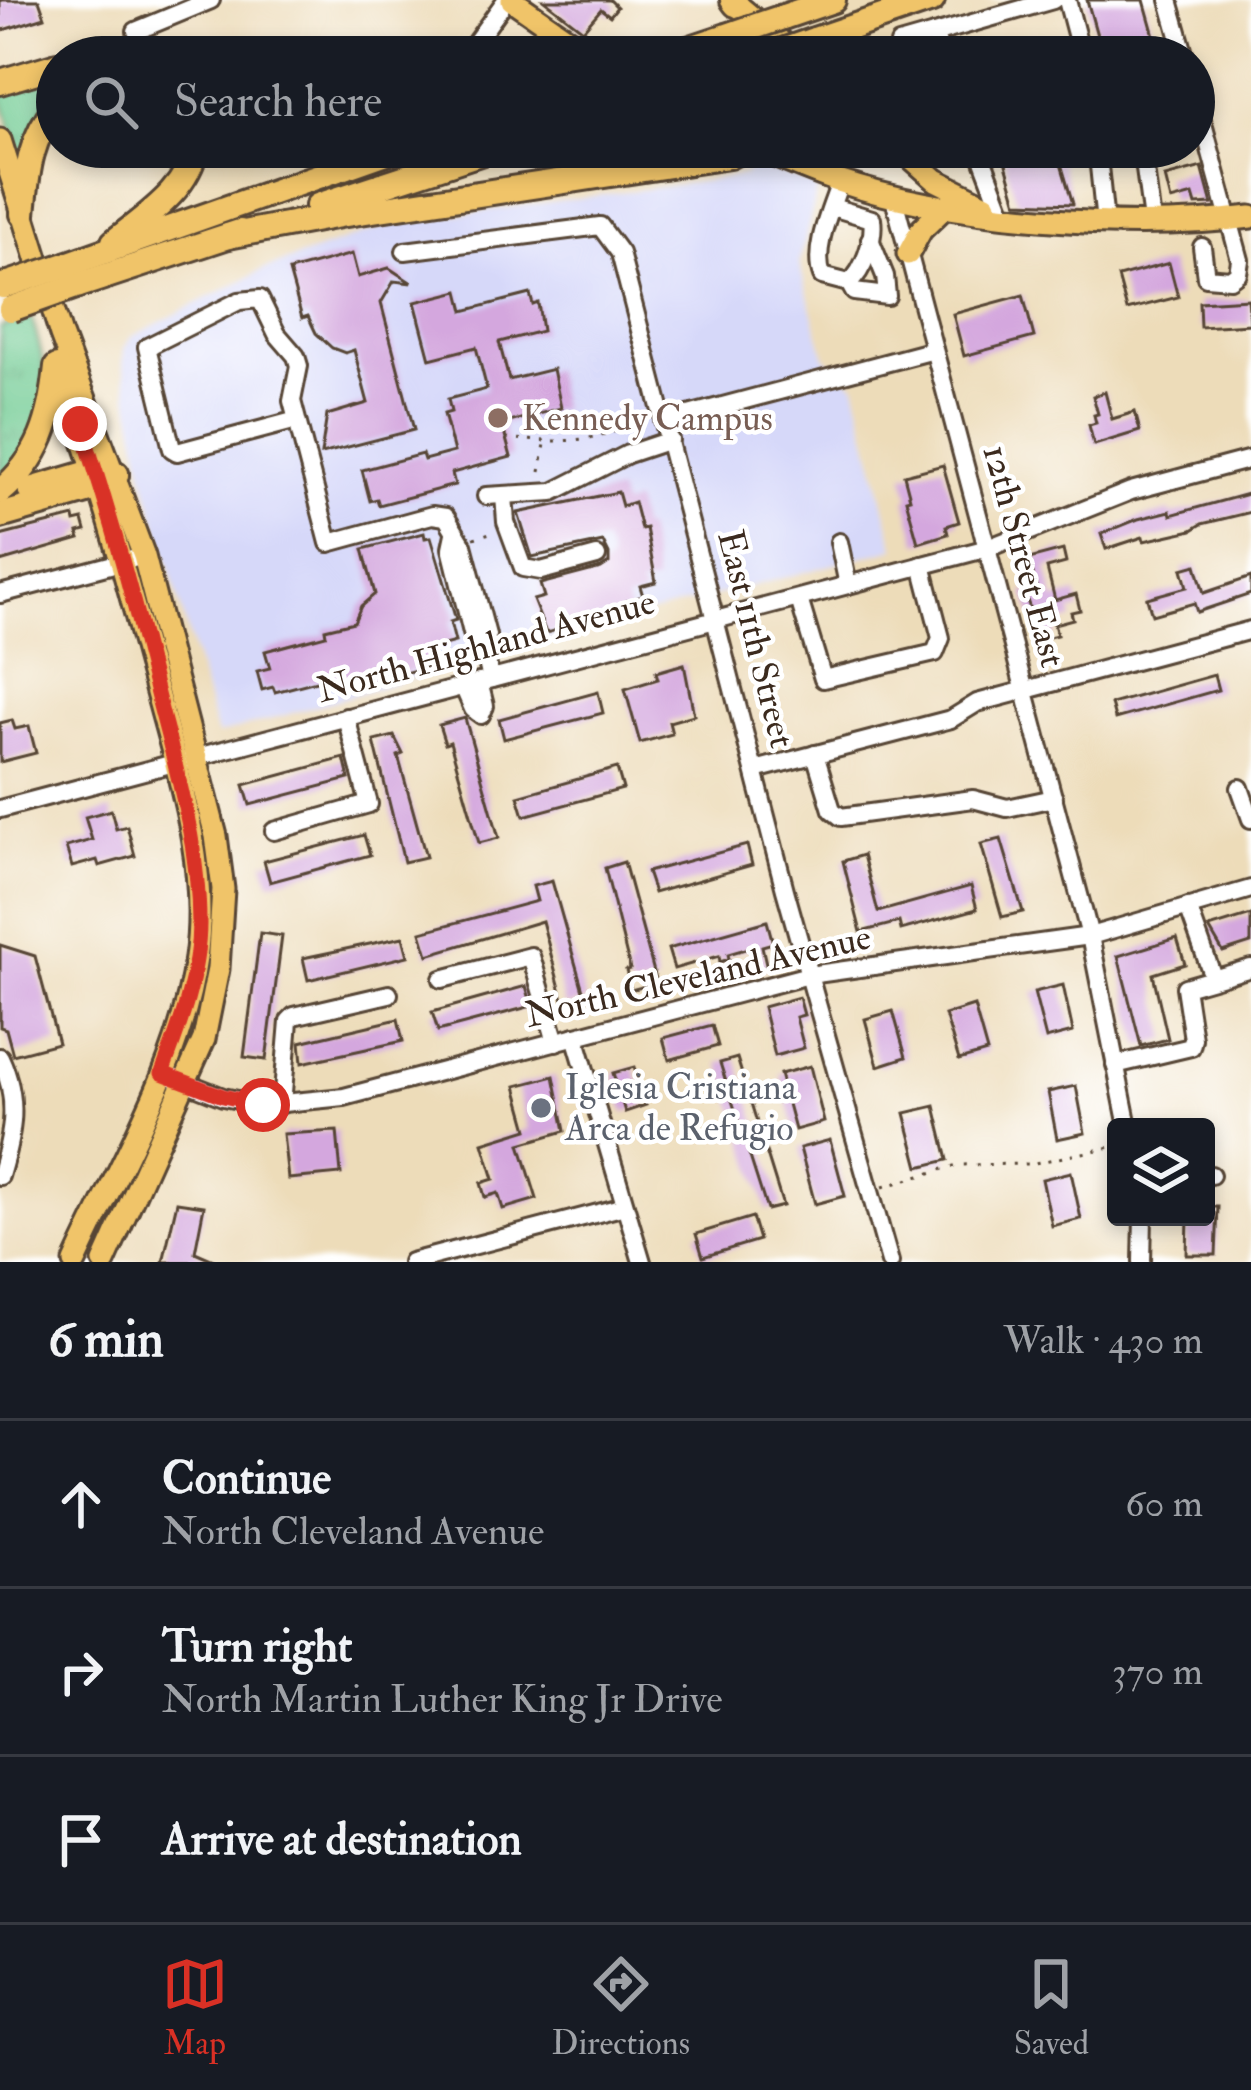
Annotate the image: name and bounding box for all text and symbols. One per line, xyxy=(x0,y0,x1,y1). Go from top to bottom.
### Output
search box xyxy=(36,36,1215,168)
icon: search xyxy=(78,69,144,135)
text: Search here xyxy=(174,74,382,130)
place label: Kennedy Campus xyxy=(522,396,773,441)
route end xyxy=(53,397,107,451)
marker: Kennedy Campus xyxy=(485,405,511,431)
street label: 12th Street East xyxy=(973,440,1075,672)
street label: East 11th Street xyxy=(707,525,805,753)
street label: North Highland Avenue xyxy=(312,579,660,713)
street label: North Cleveland Avenue xyxy=(521,914,875,1038)
place label: Iglesia Cristiana Arca de Refugio xyxy=(564,1065,798,1151)
route start xyxy=(236,1078,290,1132)
marker: Iglesia Cristiana Arca de Refugio xyxy=(528,1095,554,1121)
map controls xyxy=(1107,1118,1215,1226)
button: layers xyxy=(1107,1118,1215,1226)
text: 6 min xyxy=(48,1308,164,1372)
text: Walk · 430 m xyxy=(1004,1316,1203,1365)
text: Continue xyxy=(162,1451,331,1507)
icon: ahead xyxy=(48,1471,114,1537)
text: 60 m xyxy=(1125,1479,1203,1528)
text: North Cleveland Avenue xyxy=(162,1507,544,1556)
text: Turn right xyxy=(162,1619,352,1675)
icon: right xyxy=(48,1639,114,1705)
text: 370 m xyxy=(1112,1647,1203,1696)
text: North Martin Luther King Jr Drive xyxy=(162,1675,723,1724)
icon: arrive xyxy=(48,1807,114,1873)
text: Arrive at destination xyxy=(162,1812,522,1868)
tab: Map xyxy=(162,1951,228,2064)
tab: Directions xyxy=(552,1951,690,2064)
tab: Saved xyxy=(1014,1951,1089,2064)

